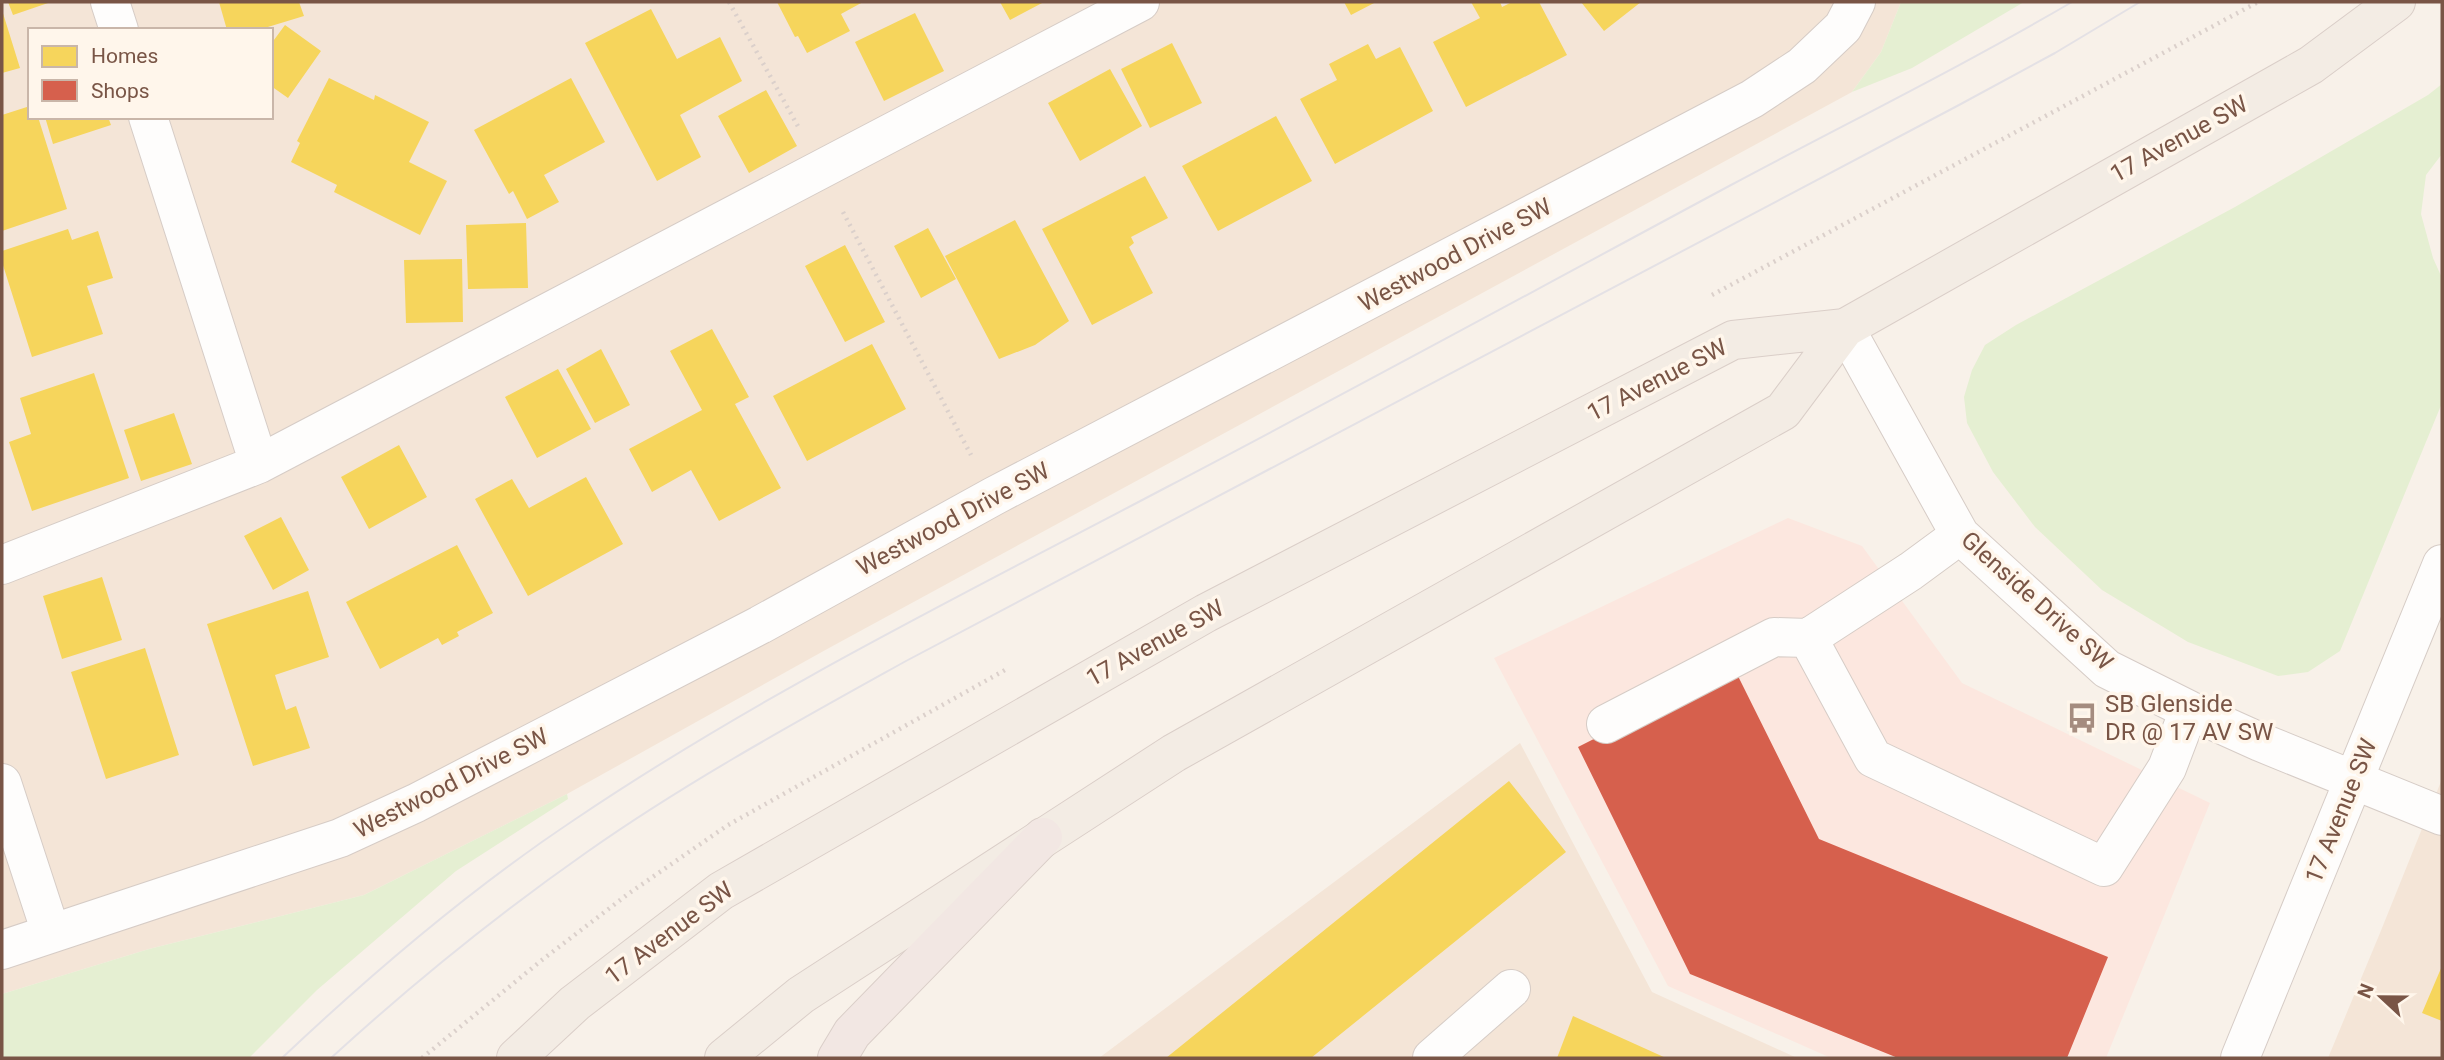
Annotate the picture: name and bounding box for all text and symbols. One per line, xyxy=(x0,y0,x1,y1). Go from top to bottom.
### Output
legend xyxy=(28,28,273,119)
text: Homes xyxy=(91,44,158,68)
text: Shops xyxy=(91,79,150,103)
street label: 17 Avenue SW xyxy=(2105,90,2253,188)
street label: Westwood Drive SW xyxy=(1354,192,1556,318)
street label: 17 Avenue SW xyxy=(1583,333,1731,427)
street label: Westwood Drive SW xyxy=(852,456,1054,582)
street label: Glenside Drive SW xyxy=(1956,526,2118,676)
street label: 17 Avenue SW xyxy=(1081,594,1229,692)
place label: SB Glenside DR @ 17 AV SW xyxy=(2105,690,2273,746)
bus stop icon: SB Glenside DR @ 17 AV SW xyxy=(2065,701,2099,735)
street label: Westwood Drive SW xyxy=(349,722,553,844)
street label: 17 Avenue SW xyxy=(2299,735,2383,887)
street label: 17 Avenue SW xyxy=(600,876,738,990)
north arrow xyxy=(2346,962,2416,1032)
text: N xyxy=(2353,980,2379,1001)

